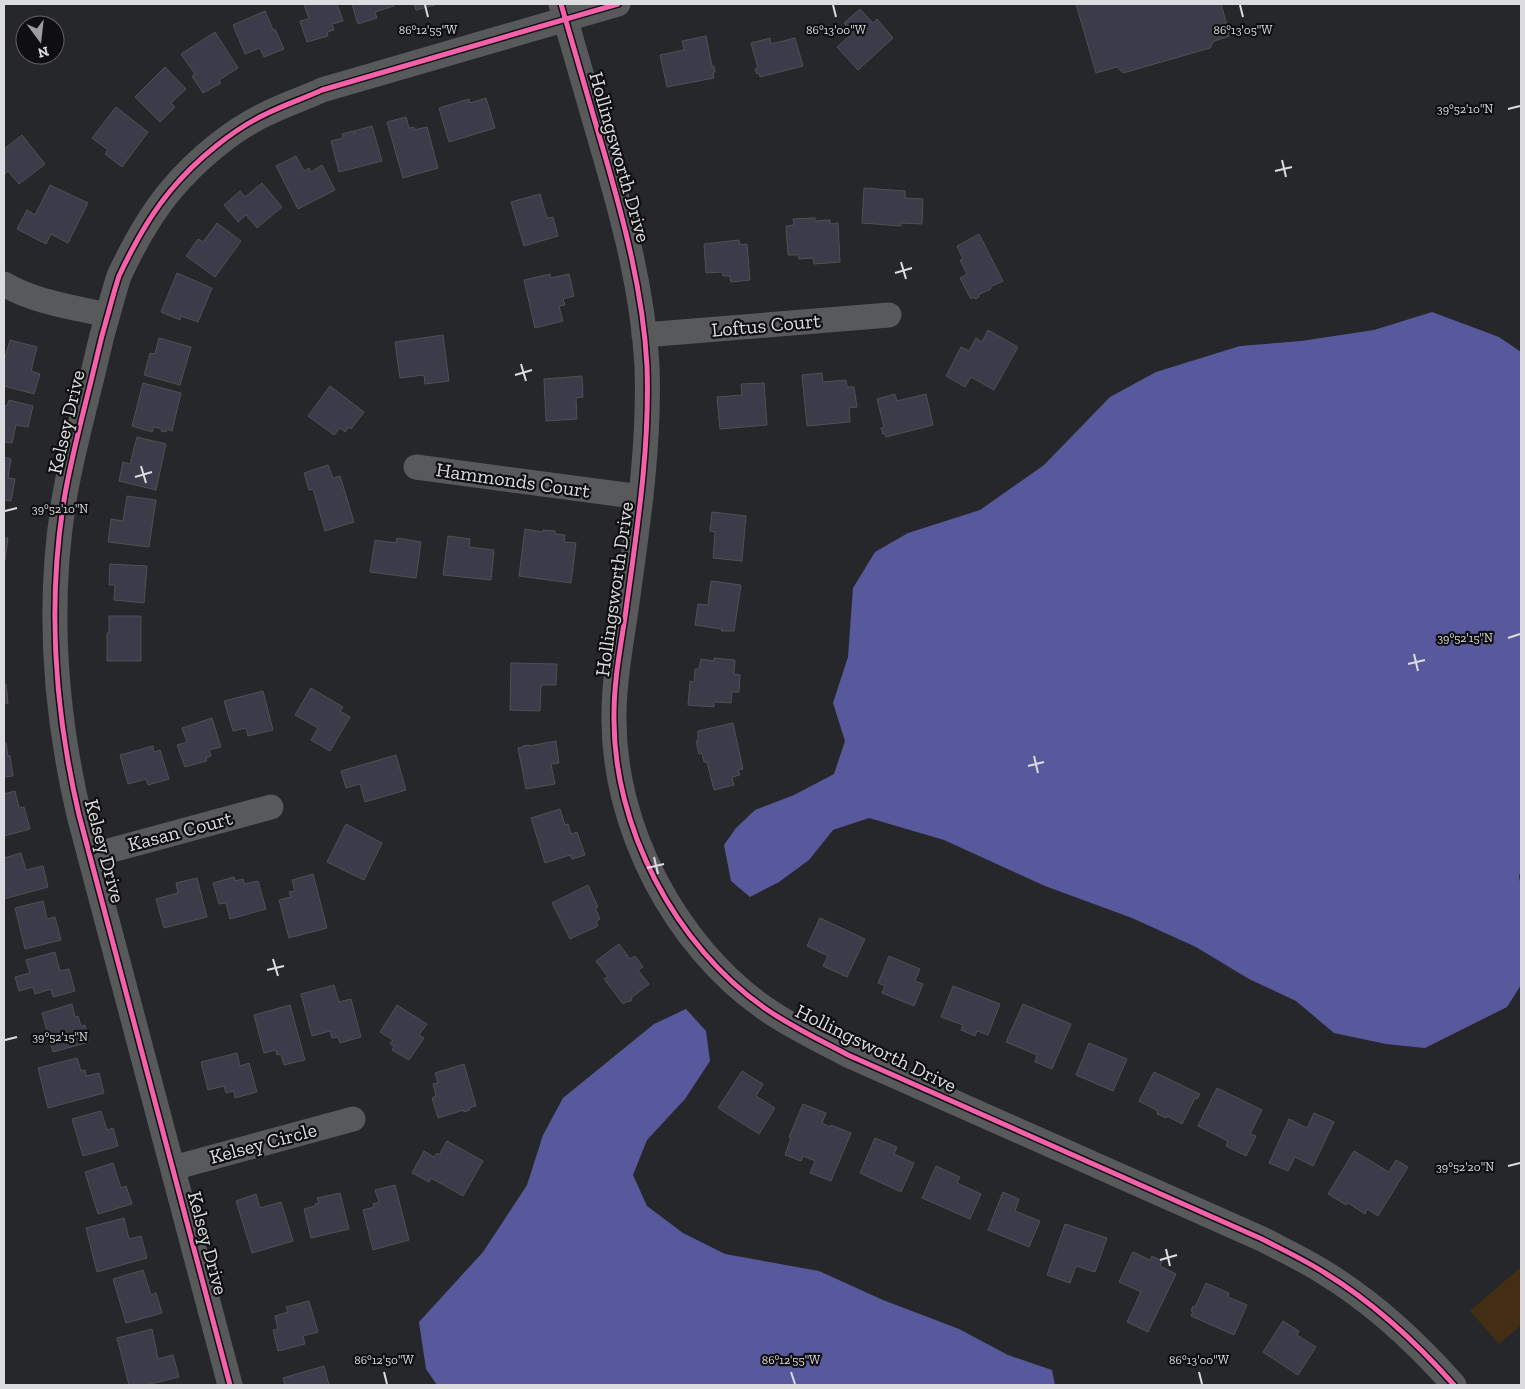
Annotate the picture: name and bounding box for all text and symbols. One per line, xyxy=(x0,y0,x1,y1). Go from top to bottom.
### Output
north arrow xyxy=(15,15,65,65)
text: 86°12'55"W xyxy=(399,23,458,37)
text: 86°13'00"W xyxy=(806,23,867,37)
text: 86°13'05"W xyxy=(1213,23,1273,37)
text: N xyxy=(36,42,51,62)
street label: Hollingsworth Drive xyxy=(584,69,656,245)
text: 39°52'10"N xyxy=(1437,102,1493,116)
street label: Loftus Court xyxy=(710,308,822,342)
street label: Kelsey Drive xyxy=(42,367,90,477)
street label: Hammonds Court xyxy=(434,457,592,503)
street label: Hollingsworth Drive xyxy=(590,500,638,678)
text: 39°52'10"N xyxy=(32,502,88,516)
text: 39°52'15"N xyxy=(1437,631,1493,645)
street label: Kelsey Drive xyxy=(80,797,130,905)
street label: Kasan Court xyxy=(125,805,235,856)
street label: Hollingsworth Drive xyxy=(792,999,960,1097)
text: 39°52'15"N xyxy=(32,1030,88,1044)
street label: Kelsey Circle xyxy=(207,1117,319,1169)
text: 39°52'20"N xyxy=(1436,1160,1494,1174)
street label: Kelsey Drive xyxy=(183,1189,233,1297)
text: 86°12'50"W xyxy=(354,1353,414,1367)
text: 86°12'55"W xyxy=(762,1353,821,1367)
text: 86°13'00"W xyxy=(1169,1353,1230,1367)

